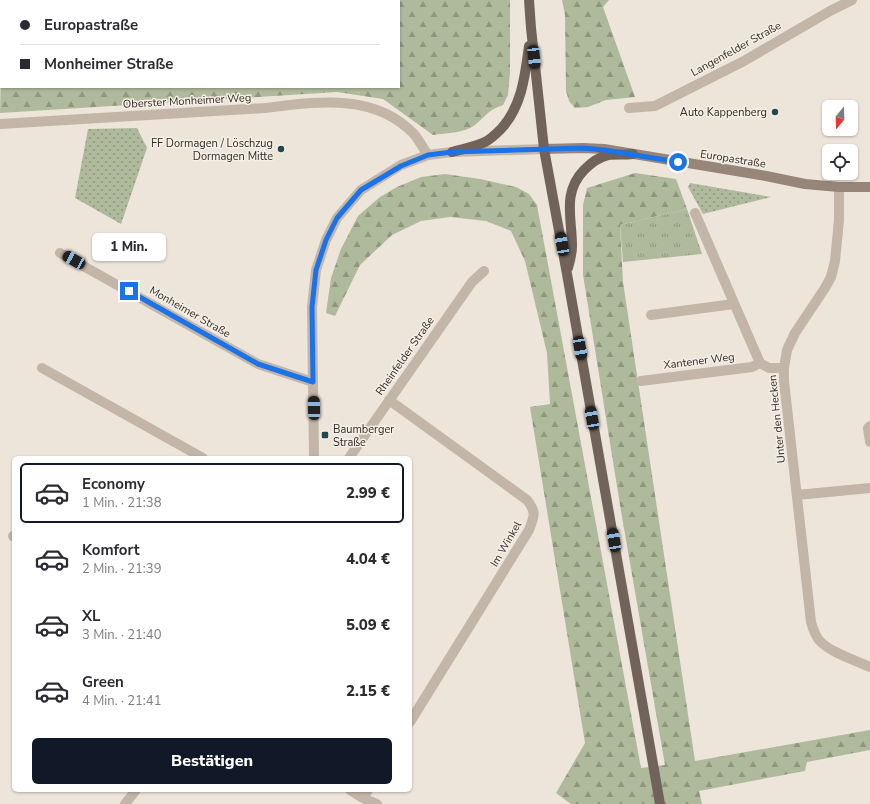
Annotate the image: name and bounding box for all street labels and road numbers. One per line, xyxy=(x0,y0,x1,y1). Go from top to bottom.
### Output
street label: Langenfelder Straße xyxy=(688,18,784,80)
street label: Oberster Monheimer Weg xyxy=(122,90,252,112)
street label: Europastraße xyxy=(699,146,767,172)
street label: Monheimer Straße xyxy=(147,283,233,341)
street label: Rheinfelder Straße xyxy=(372,314,438,398)
street label: Xantener Weg xyxy=(663,349,735,373)
street label: Unter den Hecken xyxy=(765,374,789,464)
street label: Im Winkel xyxy=(487,518,525,570)

